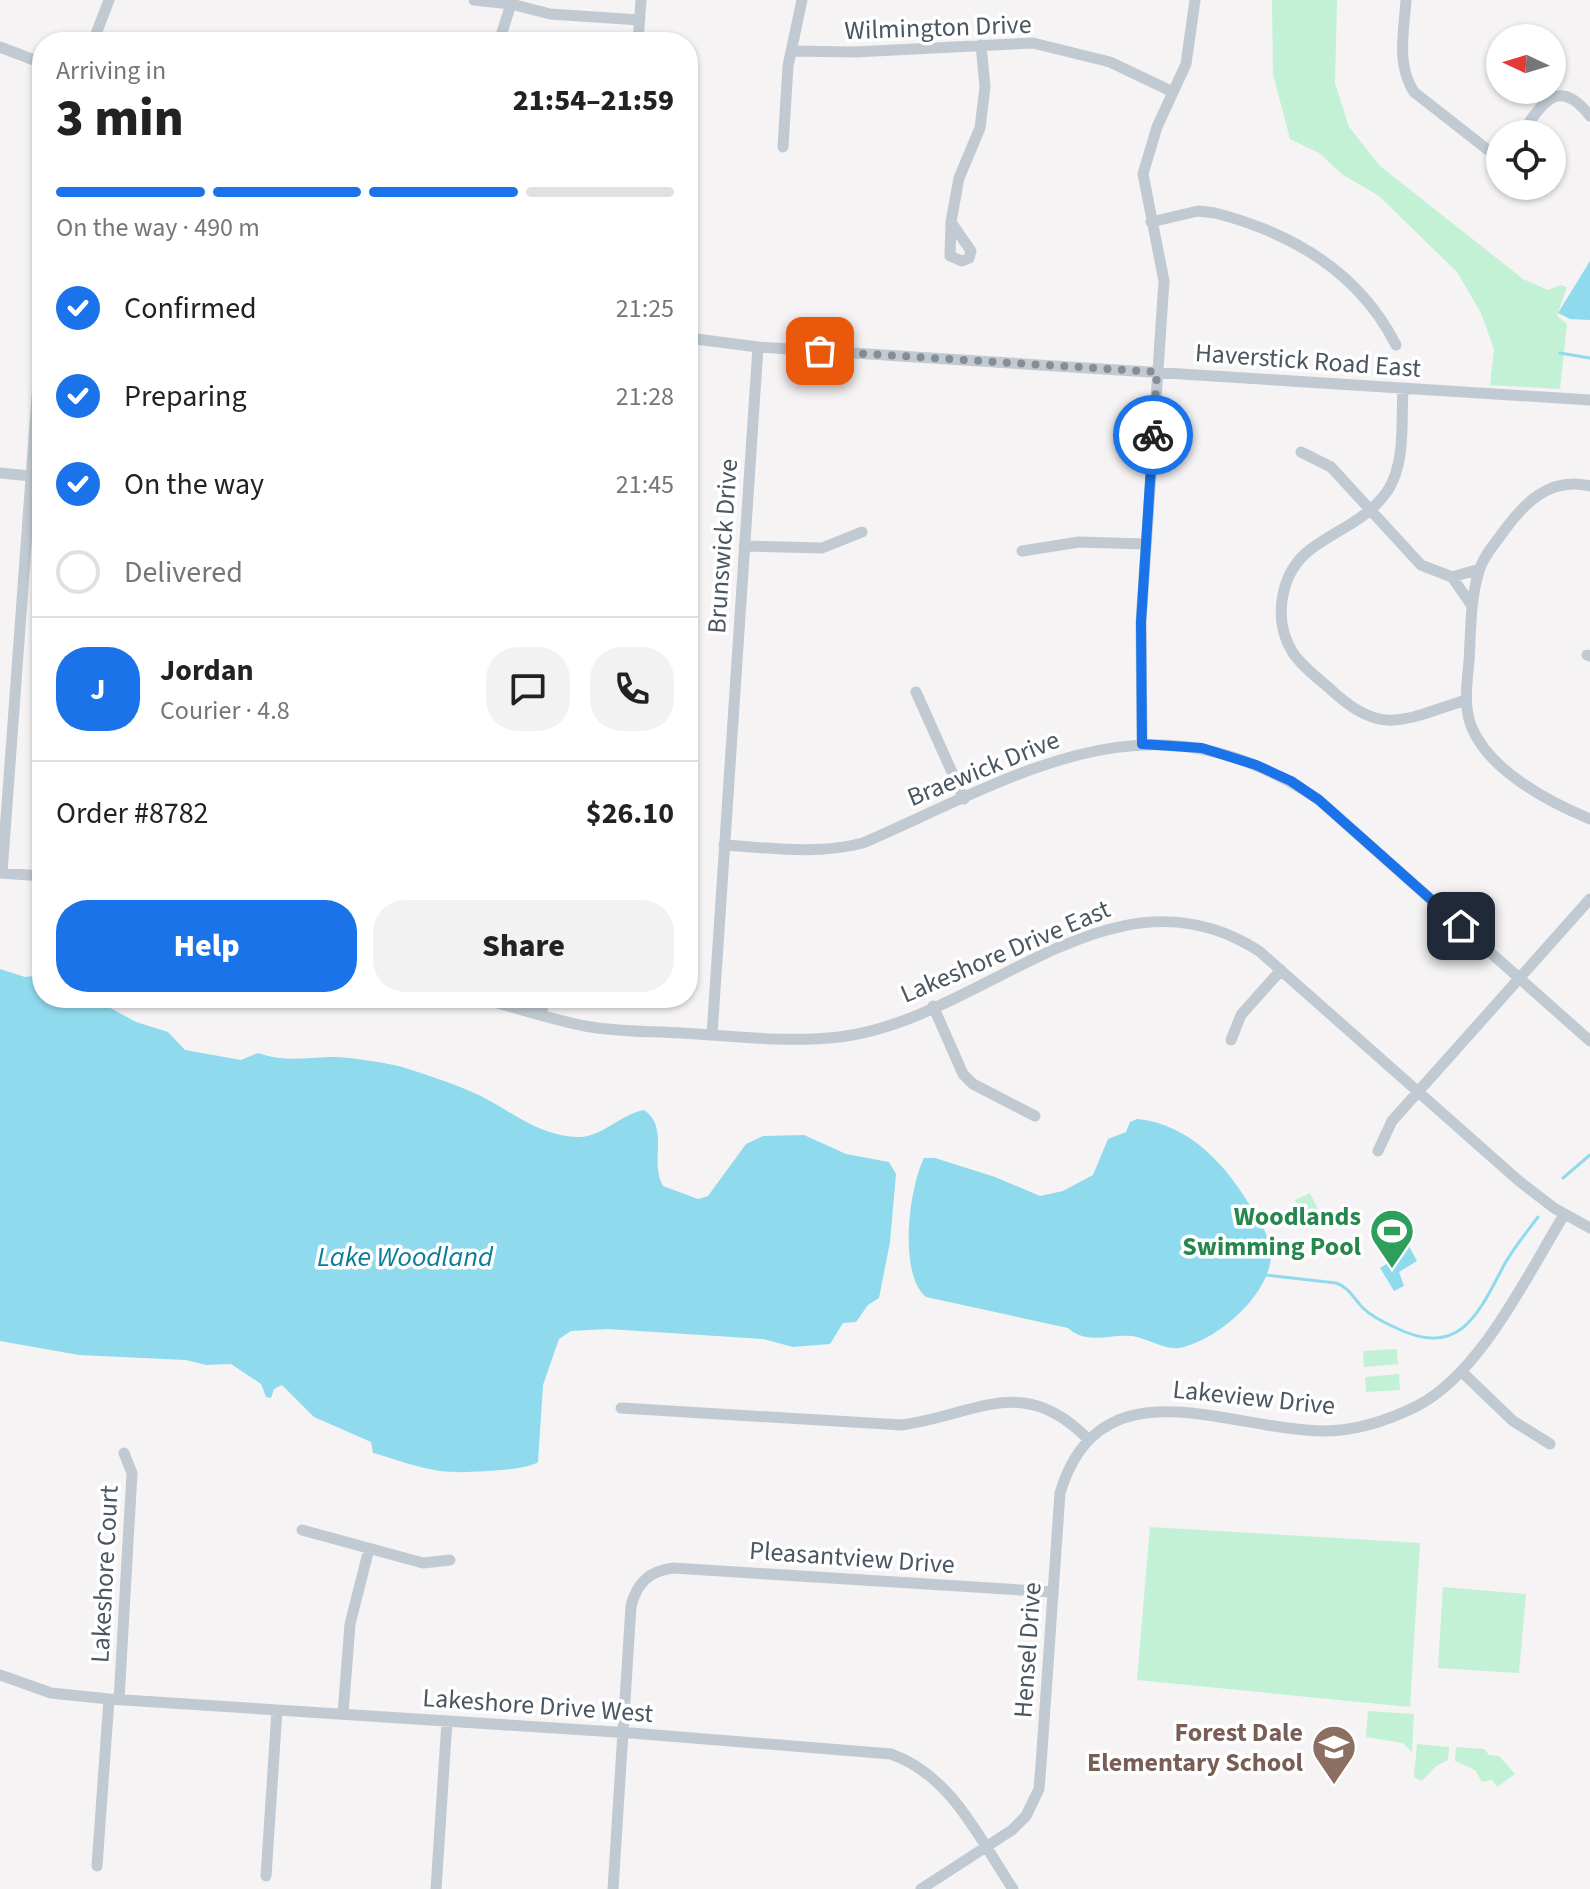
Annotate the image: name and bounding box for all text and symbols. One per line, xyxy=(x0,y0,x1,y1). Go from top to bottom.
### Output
street label: Wilmington Drive xyxy=(844,6,1032,49)
north arrow xyxy=(1486,24,1566,104)
map controls xyxy=(1486,24,1566,200)
text: Arriving in xyxy=(56,52,166,89)
text: 21:54–21:59 xyxy=(513,79,674,122)
text: 3 min xyxy=(56,82,184,156)
button: locate xyxy=(1486,120,1566,200)
text: On the way · 490 m xyxy=(56,209,260,246)
icon: check xyxy=(56,286,100,330)
text: Confirmed xyxy=(124,287,257,330)
text: 21:25 xyxy=(616,290,674,327)
pin xyxy=(786,317,854,385)
icon: bag xyxy=(798,329,842,373)
street label: Haverstick Road East xyxy=(1194,334,1422,387)
icon: check xyxy=(56,374,100,418)
text: Preparing xyxy=(124,375,247,418)
text: 21:28 xyxy=(616,378,674,415)
courier xyxy=(1113,395,1193,475)
icon: bike xyxy=(1131,413,1175,457)
street label: Brunswick Drive xyxy=(698,457,747,635)
icon: check xyxy=(56,462,100,506)
text: On the way xyxy=(124,463,264,506)
text: 21:45 xyxy=(616,466,674,503)
text: Delivered xyxy=(124,551,243,594)
button: chat xyxy=(486,647,570,731)
button: phone xyxy=(590,647,674,731)
text: Jordan xyxy=(160,649,254,692)
text: J xyxy=(90,668,106,711)
text: Courier · 4.8 xyxy=(160,692,290,729)
street label: Braewick Drive xyxy=(902,721,1065,816)
text: Order #8782 xyxy=(56,792,209,835)
text: $26.10 xyxy=(586,792,674,835)
street label: Lakeshore Drive East xyxy=(895,890,1116,1012)
pin xyxy=(1427,892,1495,960)
button: Help xyxy=(56,900,357,992)
button: Share xyxy=(373,900,674,992)
icon: home xyxy=(1439,904,1483,948)
place label: Woodlands Swimming Pool xyxy=(1182,1198,1362,1265)
sports icon: Woodlands Swimming Pool xyxy=(1368,1207,1416,1270)
water label: Lake Woodland xyxy=(317,1237,494,1277)
street label: Lakeview Drive xyxy=(1171,1371,1337,1424)
street label: Lakeshore Court xyxy=(81,1484,128,1664)
street label: Pleasantview Drive xyxy=(748,1532,956,1583)
street label: Hensel Drive xyxy=(1004,1581,1051,1719)
street label: Lakeshore Drive West xyxy=(421,1679,655,1732)
place label: Forest Dale Elementary School xyxy=(1087,1714,1304,1781)
school or university icon: Forest Dale Elementary School xyxy=(1310,1723,1358,1786)

